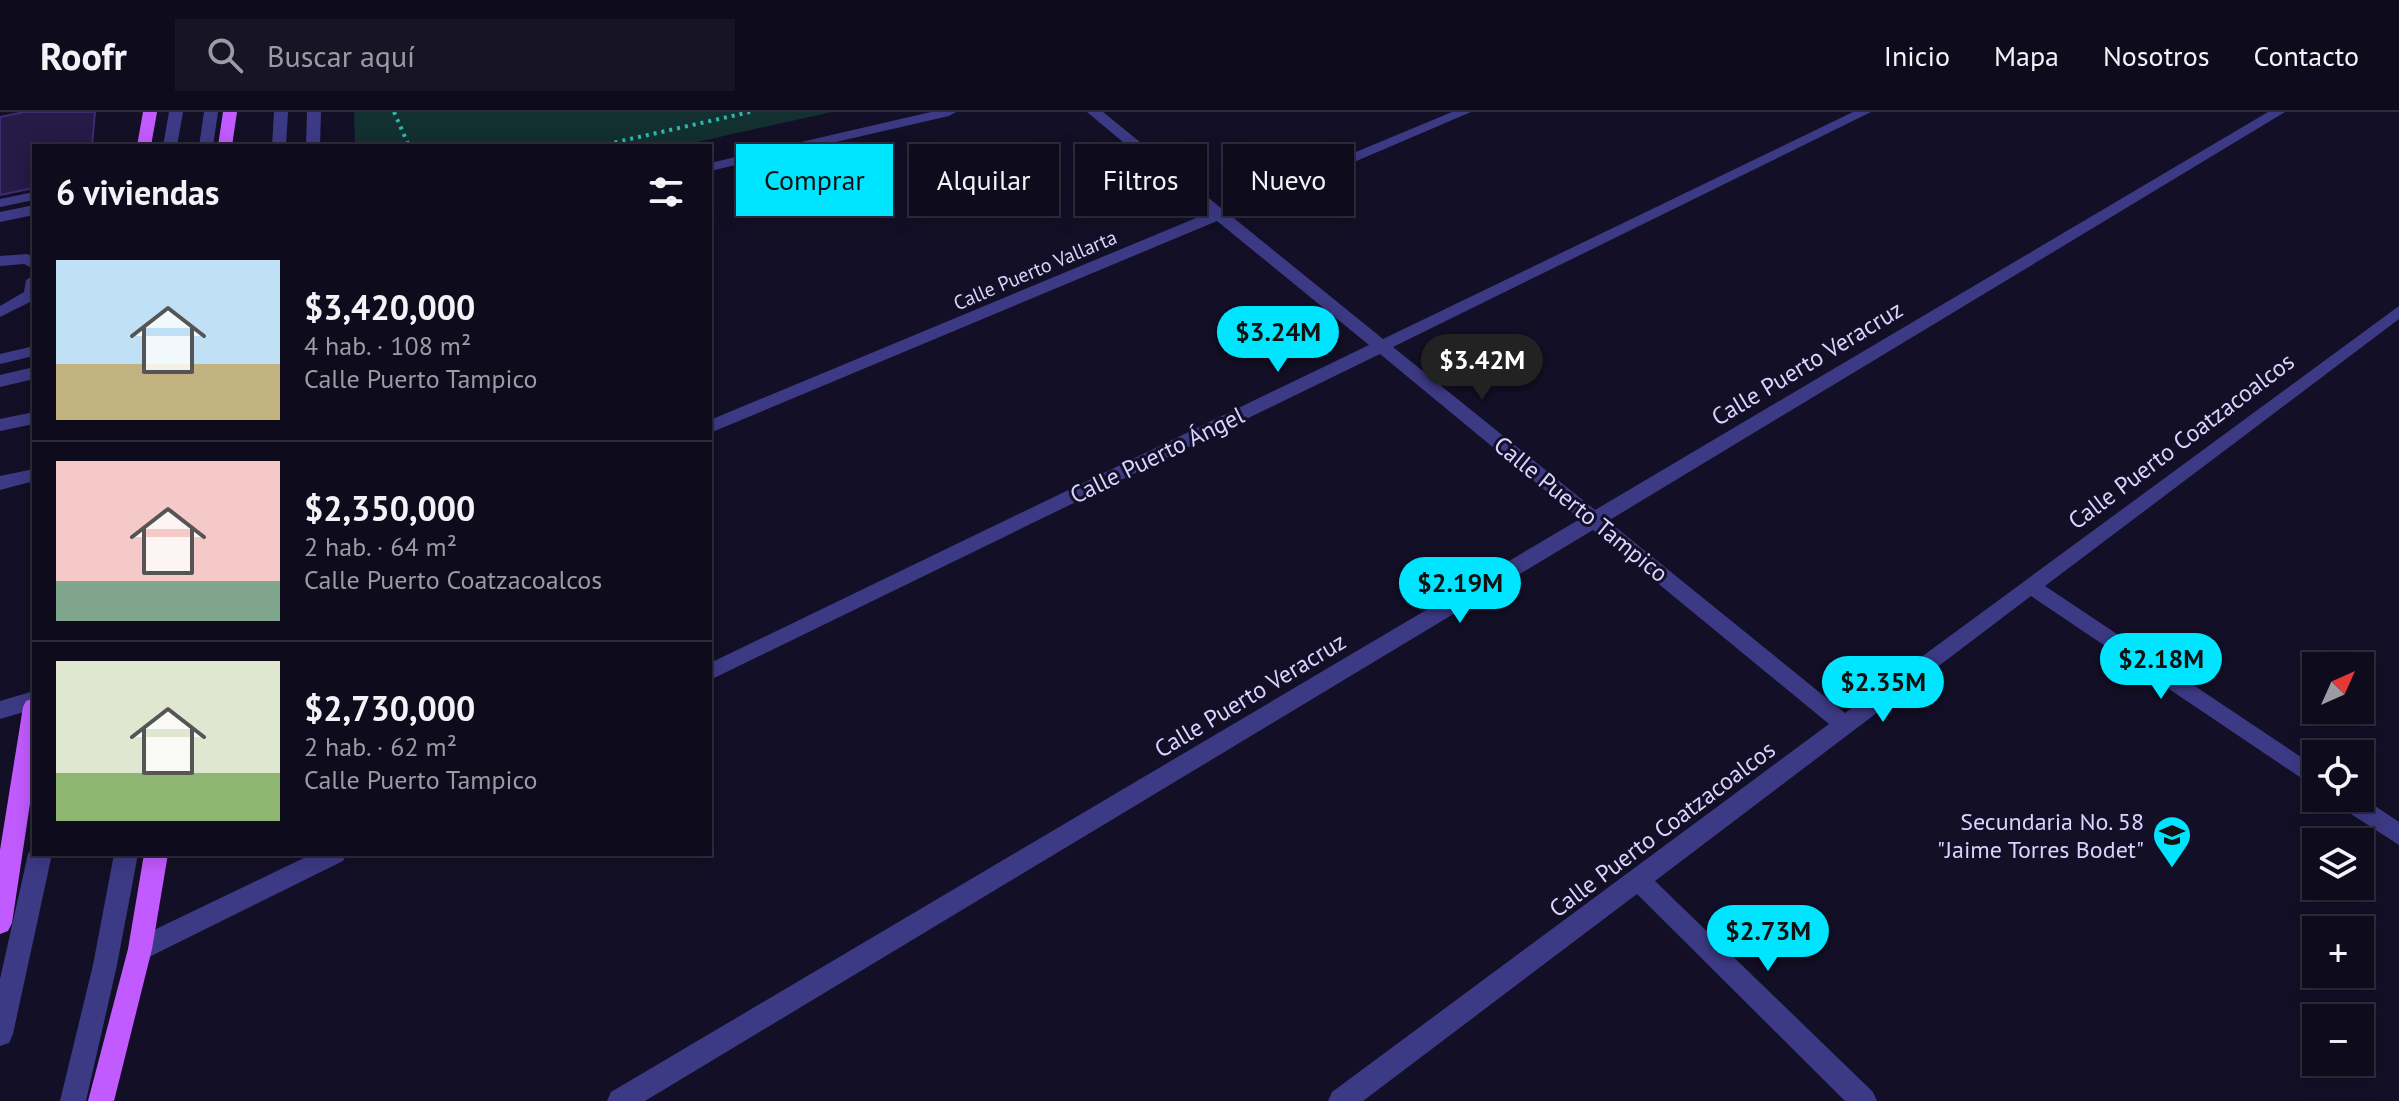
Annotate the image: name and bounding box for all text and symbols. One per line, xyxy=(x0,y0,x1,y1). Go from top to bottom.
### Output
search box xyxy=(175,19,735,91)
text: Roofr xyxy=(40,31,127,80)
icon: search xyxy=(203,33,247,77)
text: Buscar aquí xyxy=(267,36,415,75)
text: Inicio xyxy=(1884,37,1950,74)
text: Mapa xyxy=(1994,37,2059,74)
text: Nosotros xyxy=(2103,37,2209,74)
text: Contacto xyxy=(2253,37,2359,74)
chip: Comprar xyxy=(736,144,893,216)
chip: Alquilar xyxy=(909,144,1059,216)
chip: Filtros xyxy=(1075,144,1207,216)
chip: Nuevo xyxy=(1223,144,1354,216)
text: 6 viviendas xyxy=(56,170,219,214)
icon: filters xyxy=(644,170,688,214)
street label: Calle Puerto Vallarta xyxy=(949,224,1121,316)
text: $3,420,000 xyxy=(304,285,475,329)
icon: home xyxy=(120,292,216,388)
street label: Calle Puerto Veracruz xyxy=(1706,294,1908,432)
pin: $3.24M xyxy=(1213,306,1343,374)
text: $3.24M xyxy=(1235,315,1321,348)
text: 4 hab. · 108 m² xyxy=(304,329,471,362)
pin: $3.42M xyxy=(1417,334,1547,402)
text: $3.42M xyxy=(1439,343,1525,376)
street label: Calle Puerto Coatzacoalcos xyxy=(2062,346,2300,536)
text: Calle Puerto Tampico xyxy=(304,362,538,395)
street label: Calle Puerto Ángel xyxy=(1065,399,1249,511)
street label: Calle Puerto Tampico xyxy=(1487,429,1675,589)
text: $2,350,000 xyxy=(304,486,475,530)
icon: home xyxy=(120,493,216,589)
text: 2 hab. · 64 m² xyxy=(304,530,457,563)
pin: $2.19M xyxy=(1395,557,1525,625)
text: Calle Puerto Coatzacoalcos xyxy=(304,563,602,596)
text: $2.19M xyxy=(1417,566,1503,599)
street label: Calle Puerto Veracruz xyxy=(1149,626,1351,764)
pin: $2.18M xyxy=(2096,633,2226,701)
text: $2.18M xyxy=(2118,642,2204,675)
north arrow xyxy=(2302,652,2374,724)
map controls xyxy=(2302,652,2374,1076)
pin: $2.35M xyxy=(1818,656,1948,724)
text: $2.35M xyxy=(1840,665,1926,698)
text: $2,730,000 xyxy=(304,686,475,730)
icon: home xyxy=(120,693,216,789)
text: 2 hab. · 62 m² xyxy=(304,730,457,763)
street label: Calle Puerto Coatzacoalcos xyxy=(1543,734,1781,924)
button: locate xyxy=(2302,740,2374,812)
text: Calle Puerto Tampico xyxy=(304,763,538,796)
place label: Secundaria No. 58 "Jaime Torres Bodet" xyxy=(1937,806,2144,865)
school or university icon: Secundaria No. 58 "Jaime Torres Bodet" xyxy=(2151,814,2193,869)
button: layers xyxy=(2302,828,2374,900)
pin: $2.73M xyxy=(1703,905,1833,973)
text: $2.73M xyxy=(1725,914,1811,947)
button: + xyxy=(2302,916,2374,988)
button: − xyxy=(2302,1004,2374,1076)

